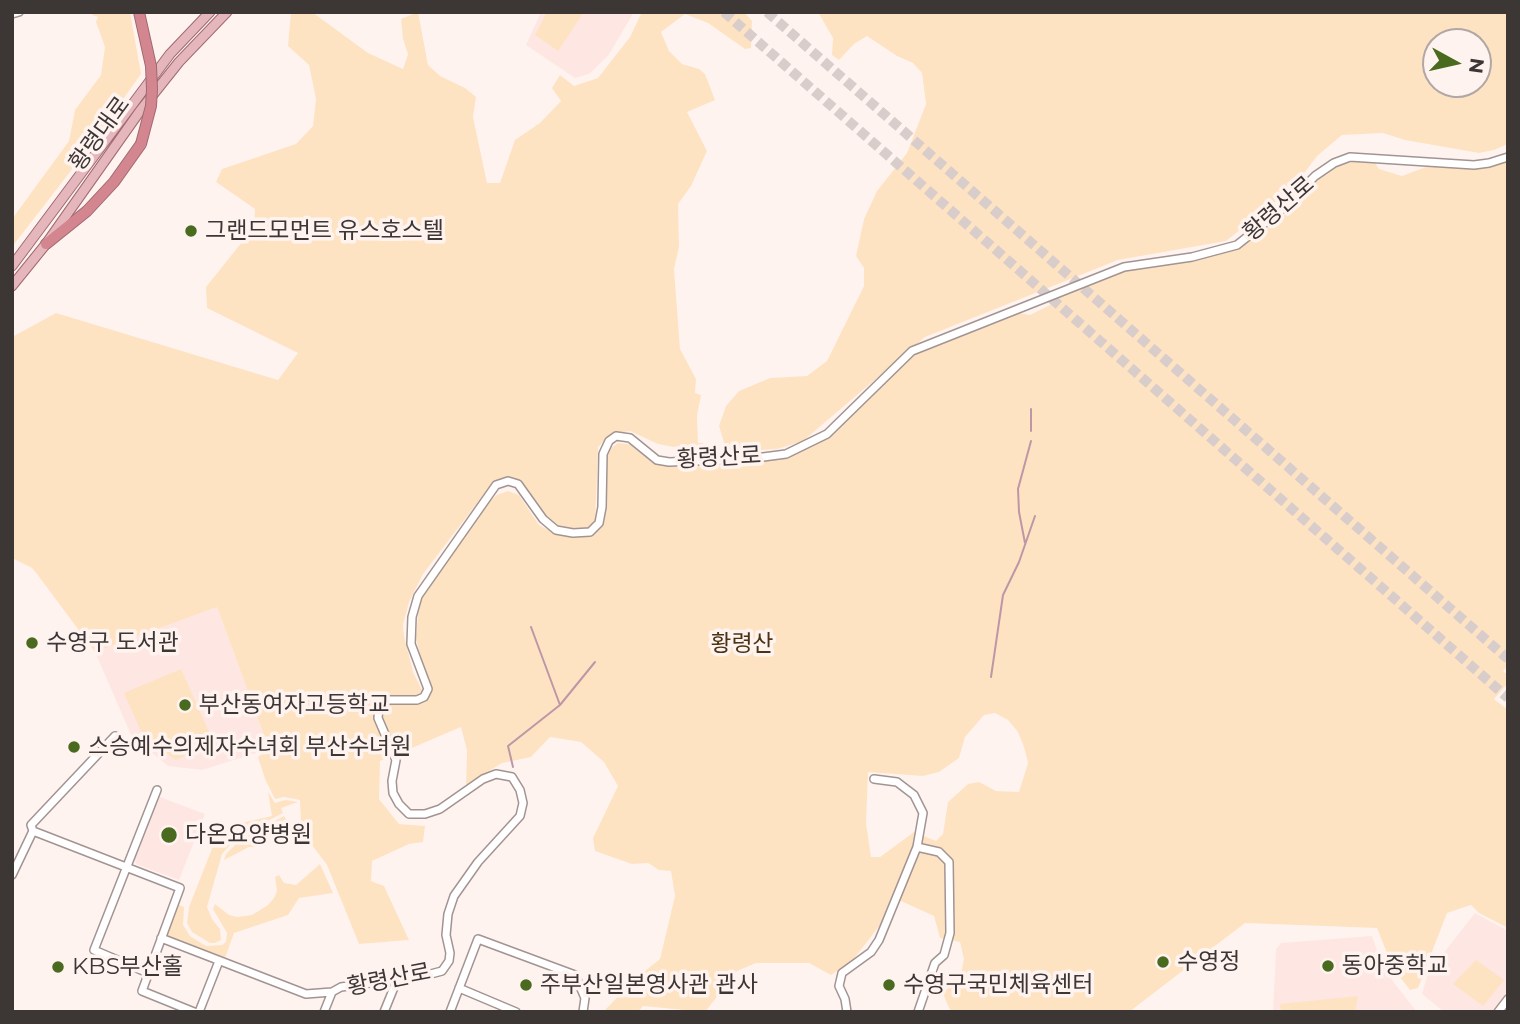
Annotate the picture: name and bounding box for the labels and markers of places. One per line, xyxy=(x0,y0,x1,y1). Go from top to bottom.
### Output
place label: 그랜드모먼트 유스호스텔 xyxy=(205,217,444,245)
marker: 그랜드모먼트 유스호스텔 xyxy=(183,223,199,239)
place label: 수영구 도서관 xyxy=(46,629,179,657)
marker: 수영구 도서관 xyxy=(24,635,40,651)
place label: 부산동여자고등학교 xyxy=(199,691,389,719)
marker: 부산동여자고등학교 xyxy=(177,697,193,713)
place label: 스승예수의제자수녀회 부산수녀원 xyxy=(88,733,411,761)
marker: 스승예수의제자수녀회 부산수녀원 xyxy=(66,739,82,755)
place label: 다온요양병원 xyxy=(185,821,312,849)
marker: 다온요양병원 xyxy=(159,825,179,845)
place label: 수영정 xyxy=(1177,948,1240,976)
place label: 동아중학교 xyxy=(1342,952,1448,980)
place label: KBS부산홀 xyxy=(72,953,183,981)
marker: 수영정 xyxy=(1155,954,1171,970)
marker: 동아중학교 xyxy=(1320,958,1336,974)
marker: KBS부산홀 xyxy=(50,959,66,975)
place label: 주부산일본영사관 관사 xyxy=(540,971,758,999)
place label: 수영구국민체육센터 xyxy=(903,971,1093,999)
marker: 주부산일본영사관 관사 xyxy=(518,977,534,993)
marker: 수영구국민체육센터 xyxy=(881,977,897,993)

